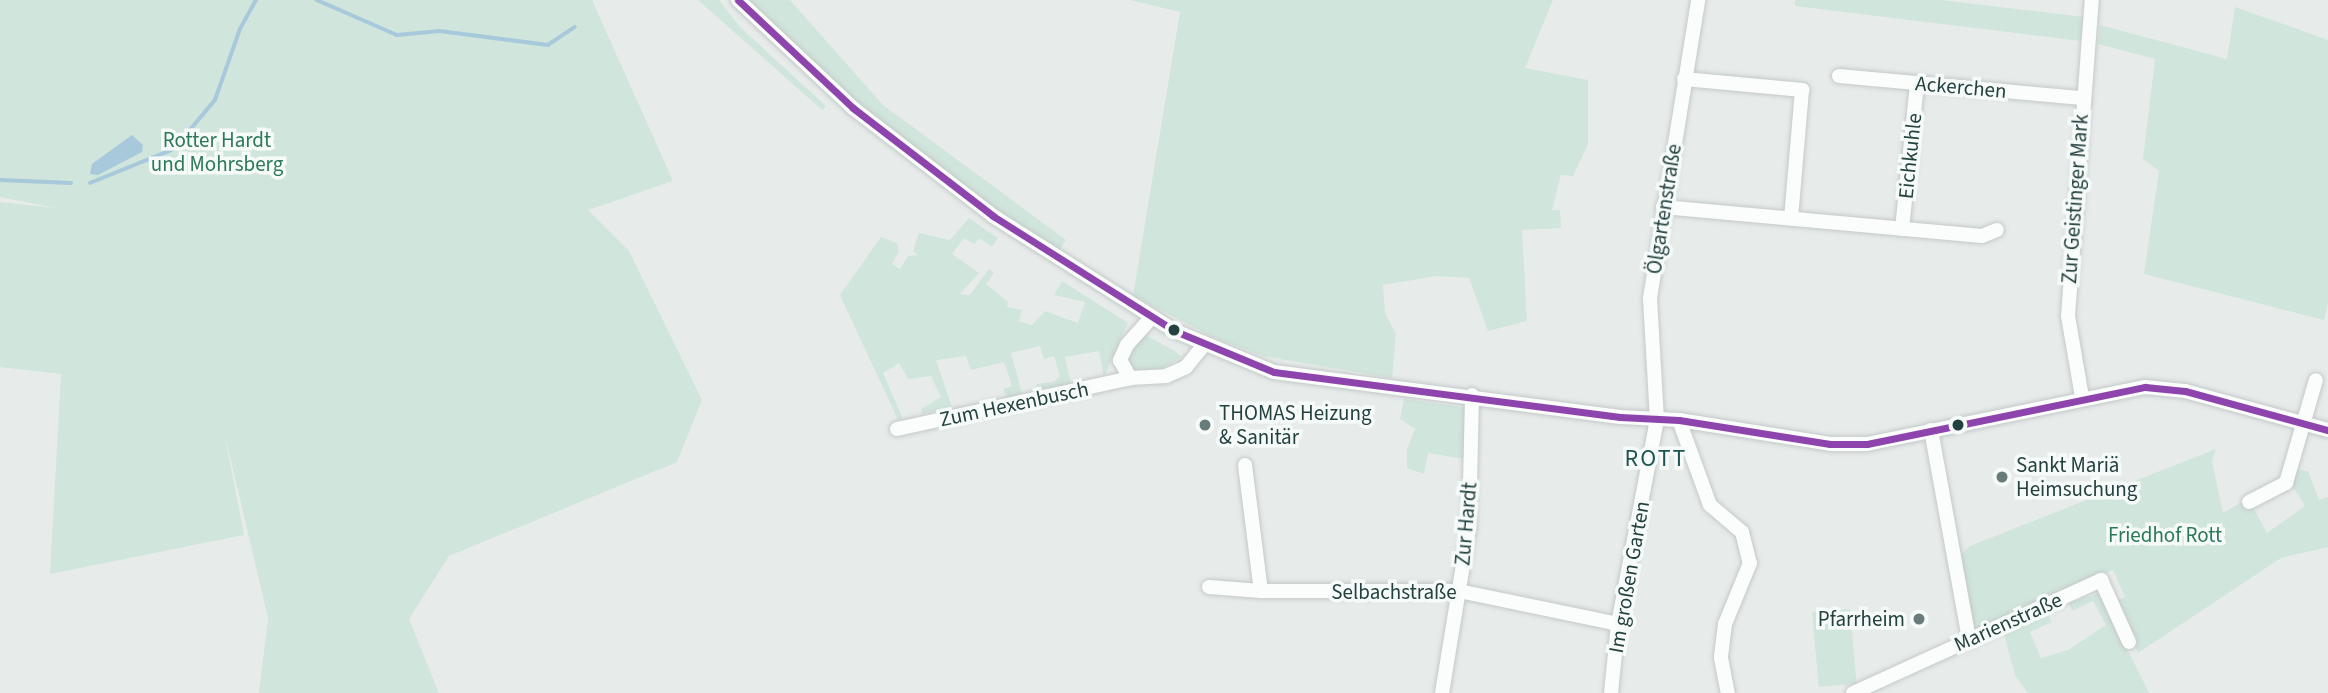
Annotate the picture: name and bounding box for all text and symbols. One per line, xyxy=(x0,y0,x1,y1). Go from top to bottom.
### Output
street label: Ackerchen xyxy=(1914,70,2008,104)
street label: Eichkuhle xyxy=(1893,112,1927,200)
street label: Zur Geistinger Mark xyxy=(2056,113,2094,285)
park label: Rotter Hardt und Mohrsberg xyxy=(151,127,283,177)
street label: Ölgartenstraße xyxy=(1641,142,1687,276)
unlabelled marker xyxy=(1167,323,1181,337)
street label: Zum Hexenbusch xyxy=(937,376,1091,432)
place label: THOMAS Heizung & Sanitär xyxy=(1219,400,1371,450)
marker: THOMAS Heizung & Sanitär xyxy=(1197,417,1213,433)
unlabelled marker xyxy=(1951,418,1965,432)
district label: ROTT xyxy=(1625,445,1687,473)
place label: Sankt Mariä Heimsuchung xyxy=(2016,452,2137,502)
marker: Sankt Mariä Heimsuchung xyxy=(1994,469,2010,485)
street label: Zur Hardt xyxy=(1450,481,1482,567)
street label: Im großen Garten xyxy=(1603,499,1655,655)
park label: Friedhof Rott xyxy=(2108,522,2222,548)
street label: Selbachstraße xyxy=(1331,579,1457,605)
street label: Marienstraße xyxy=(1950,587,2066,657)
place label: Pfarrheim xyxy=(1818,606,1905,632)
marker: Pfarrheim xyxy=(1911,611,1927,627)

